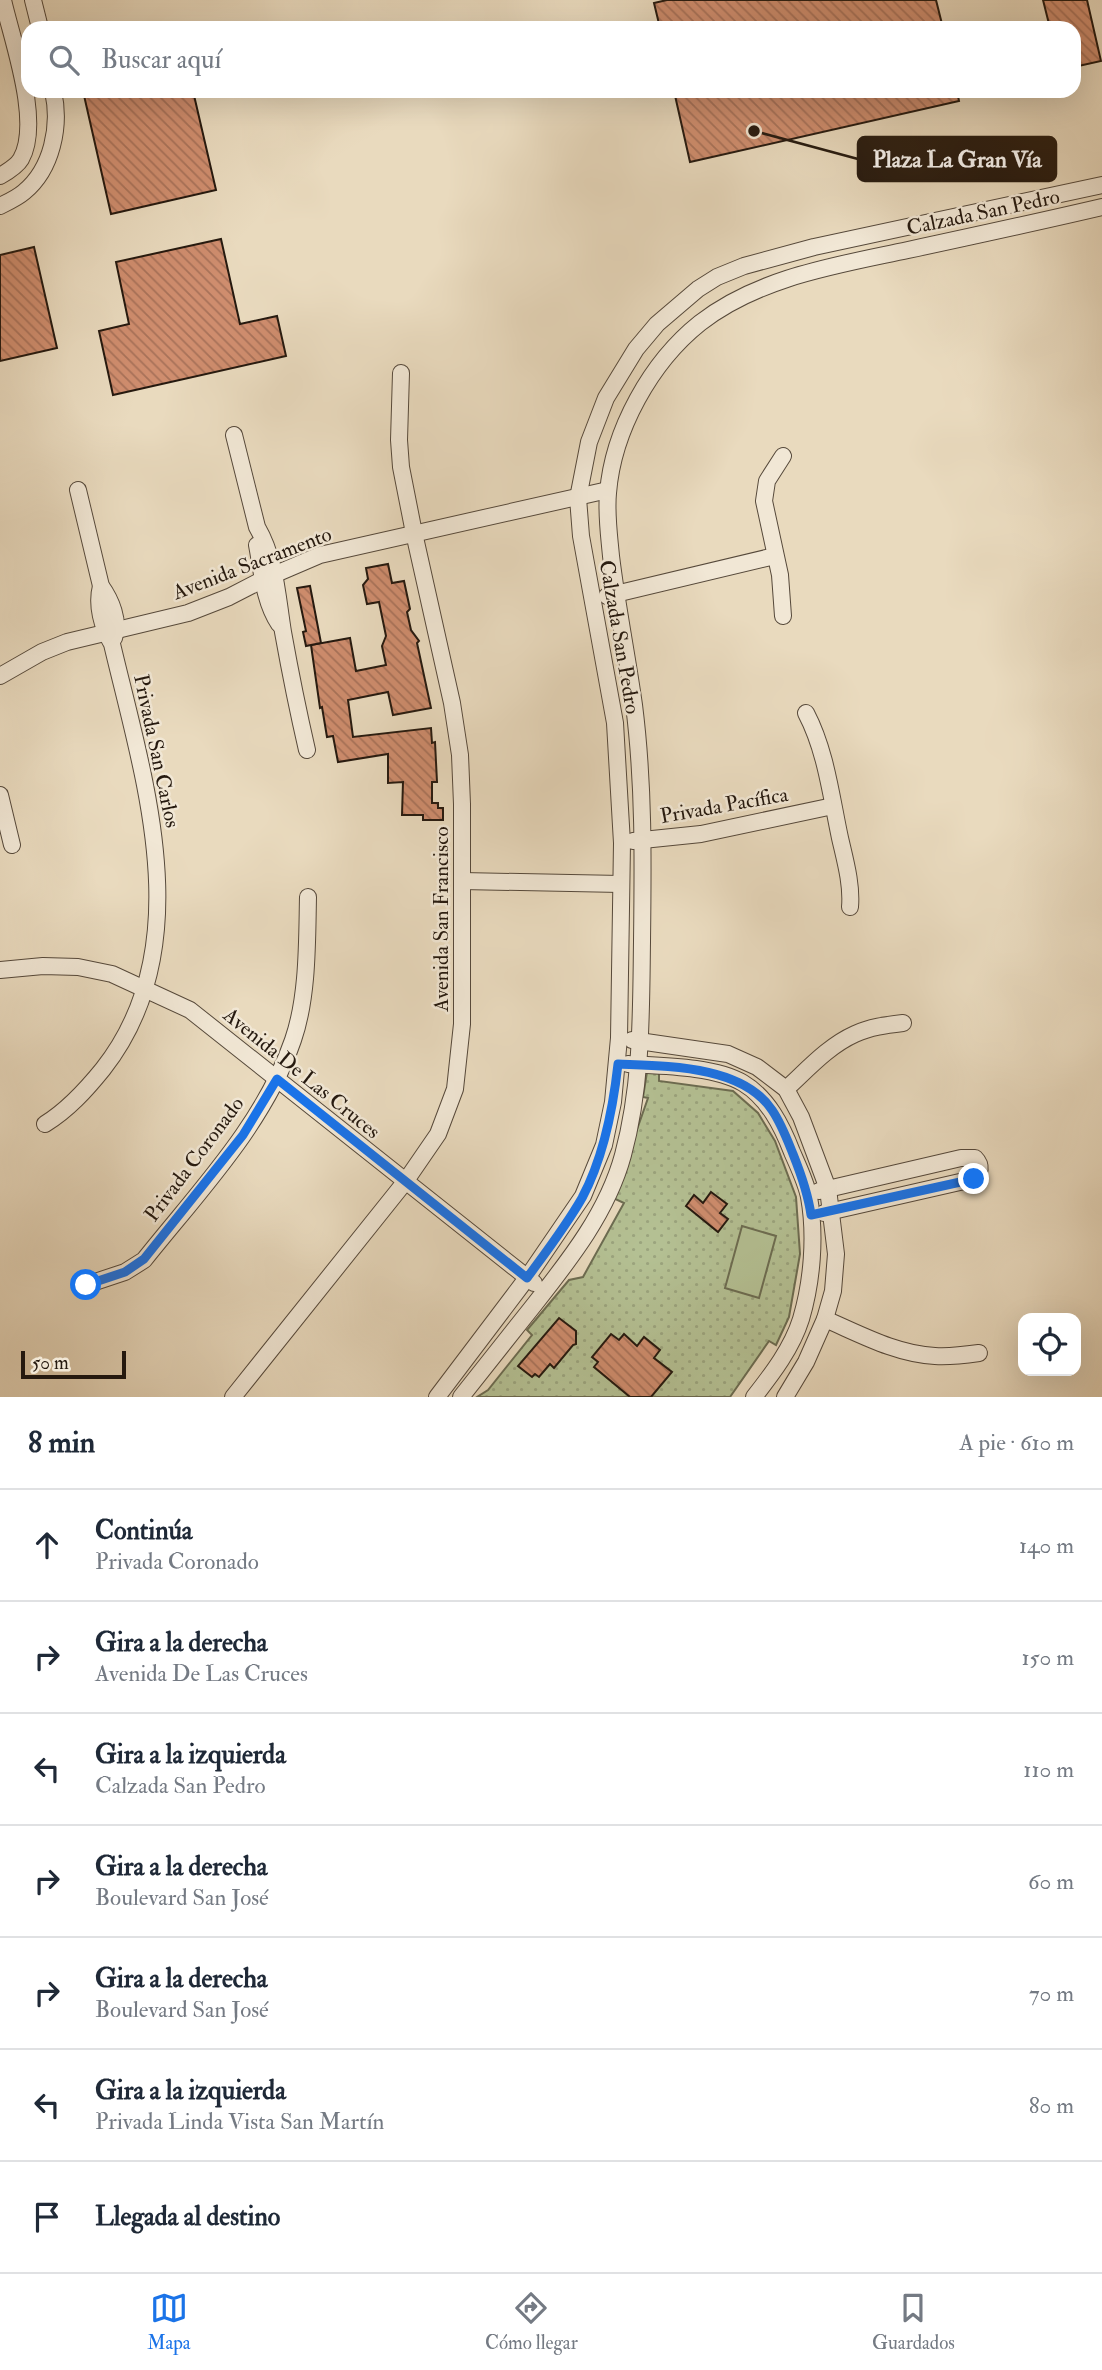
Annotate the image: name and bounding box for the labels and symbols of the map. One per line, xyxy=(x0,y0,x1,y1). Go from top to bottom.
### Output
callout: Plaza La Gran Vía xyxy=(858,137,1056,181)
text: Plaza La Gran Vía xyxy=(872,145,1043,174)
street label: Calzada San Pedro xyxy=(904,183,1062,242)
street label: Avenida Sacramento xyxy=(168,521,335,607)
street label: Calzada San Pedro xyxy=(593,558,646,716)
street label: Privada San Carlos xyxy=(127,672,186,830)
street label: Privada Pacífica xyxy=(658,781,791,830)
street label: Avenida San Francisco xyxy=(428,826,455,1013)
street label: Avenida De Las Cruces xyxy=(217,1001,386,1145)
street label: Privada Coronado xyxy=(139,1091,250,1227)
route end xyxy=(958,1163,989,1194)
route start xyxy=(70,1269,101,1300)
scale bar xyxy=(21,1348,126,1380)

